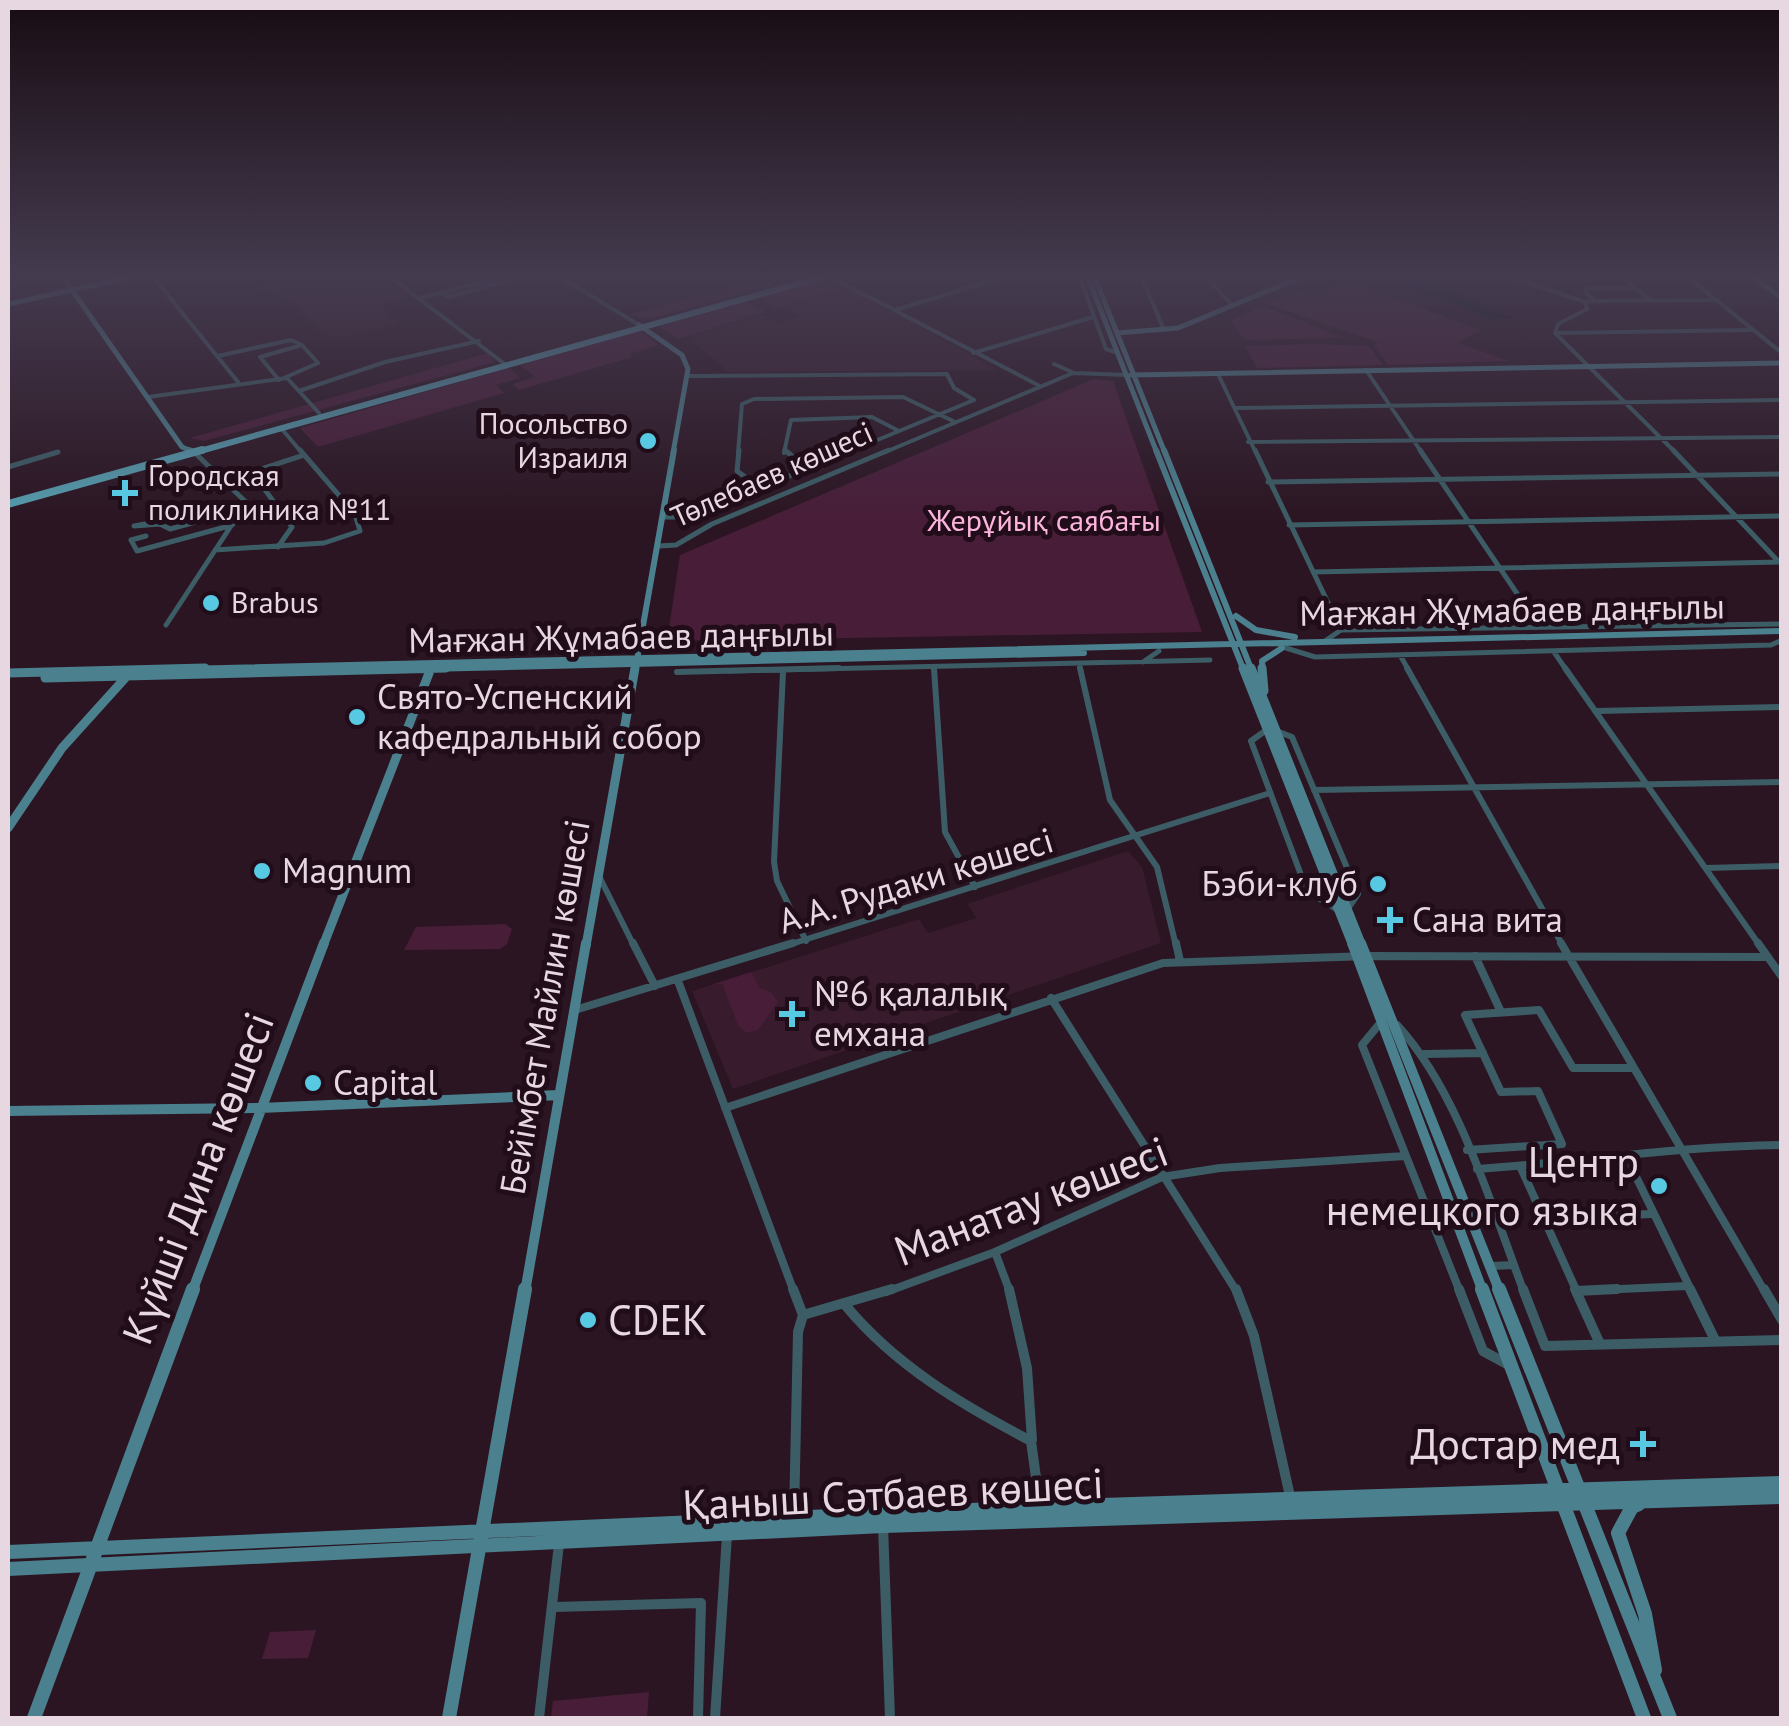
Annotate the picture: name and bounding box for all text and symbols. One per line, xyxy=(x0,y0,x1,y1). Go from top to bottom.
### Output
place label: Посольство Израиля xyxy=(479,403,628,476)
street label: Төлебаев көшесі xyxy=(664,412,878,536)
marker: Посольство Израиля xyxy=(637,430,659,452)
place label: Городская поликлиника №11 xyxy=(148,455,391,528)
marker: Городская поликлиника №11 xyxy=(112,480,138,506)
park label: Жерұйық саябағы xyxy=(926,500,1161,539)
place label: Brabus xyxy=(231,582,319,621)
street label: Мағжан Жұмабаев даңғылы xyxy=(1299,582,1725,636)
marker: Brabus xyxy=(200,592,222,614)
street label: Мағжан Жұмабаев даңғылы xyxy=(408,609,834,663)
place label: Свято-Успенский кафедральный собор xyxy=(377,673,702,759)
marker: Свято-Успенский кафедральный собор xyxy=(346,706,368,728)
street label: Бейімбет Майлин көшесі xyxy=(488,816,600,1198)
street label: А.А. Рудаки көшесі xyxy=(773,816,1059,944)
place label: Magnum xyxy=(282,847,412,893)
marker: Magnum xyxy=(251,860,273,882)
place label: Бэби-клуб xyxy=(1202,860,1358,906)
marker: Бэби-клуб xyxy=(1367,873,1389,895)
place label: Сана вита xyxy=(1412,896,1563,942)
marker: Сана вита xyxy=(1377,907,1403,933)
place label: №6 қалалық емхана xyxy=(814,970,1007,1056)
marker: №6 қалалық емхана xyxy=(779,1001,805,1027)
street label: Күйші Дина көшесі xyxy=(109,1004,286,1352)
place label: Capital xyxy=(333,1059,438,1105)
marker: Capital xyxy=(302,1072,324,1094)
street label: Манатау көшесі xyxy=(886,1123,1175,1278)
place label: Центр немецкого языка xyxy=(1326,1134,1639,1237)
marker: Центр немецкого языка xyxy=(1648,1175,1670,1197)
place label: CDEK xyxy=(608,1292,708,1347)
marker: CDEK xyxy=(577,1309,599,1331)
place label: Достар мед xyxy=(1410,1416,1620,1471)
marker: Достар мед xyxy=(1630,1431,1656,1457)
street label: Қаныш Сәтбаев көшесі xyxy=(681,1455,1105,1532)

